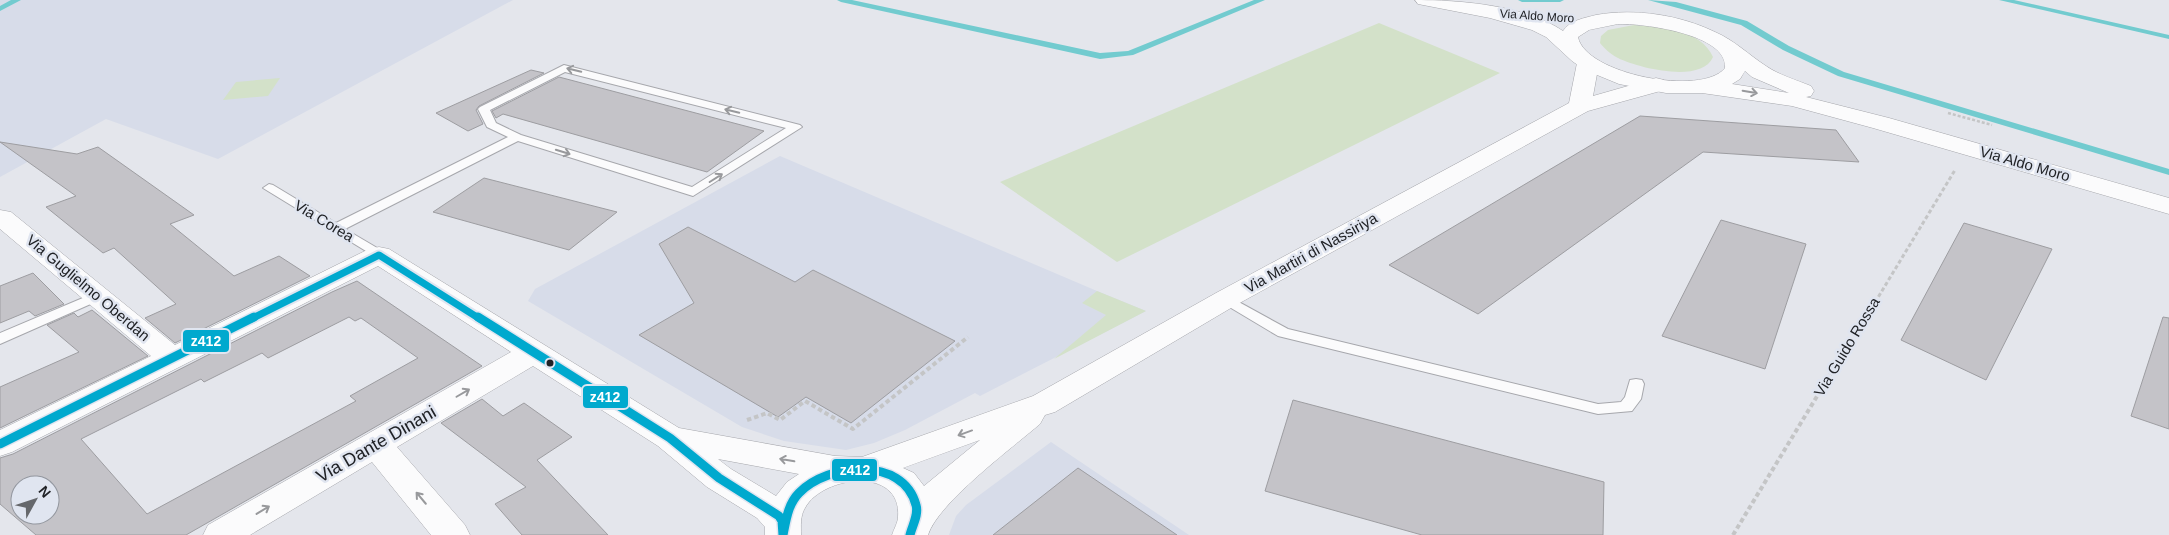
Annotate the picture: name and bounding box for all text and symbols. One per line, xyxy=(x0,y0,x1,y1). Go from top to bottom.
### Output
street label: Via Aldo Moro xyxy=(1499,6,1575,26)
one-way arrow xyxy=(567,65,583,74)
one-way arrow xyxy=(1742,88,1758,98)
one-way arrow xyxy=(724,105,740,115)
street label: Via Aldo Moro xyxy=(1978,143,2072,185)
one-way arrow xyxy=(555,147,571,157)
one-way arrow xyxy=(708,173,722,183)
street label: Via Corea xyxy=(291,196,358,245)
street label: Via Martiri di Nassiriya xyxy=(1242,209,1381,296)
street label: Via Guglielmo Oberdan xyxy=(23,231,153,344)
street label: Via Guido Rossa xyxy=(1810,294,1883,399)
line badge: z412 xyxy=(182,329,230,353)
text: z412 xyxy=(191,333,221,349)
unlabelled marker xyxy=(545,358,555,368)
line badge: z412 xyxy=(582,385,629,409)
one-way arrow xyxy=(456,387,470,397)
text: z412 xyxy=(590,389,620,405)
street label: Via Dante Dinani xyxy=(313,402,439,486)
one-way arrow xyxy=(958,429,973,438)
one-way arrow xyxy=(779,454,795,464)
line badge: z412 xyxy=(831,458,878,482)
text: z412 xyxy=(840,462,870,478)
north arrow xyxy=(10,475,60,525)
text: N xyxy=(36,483,54,501)
one-way arrow xyxy=(415,491,427,504)
one-way arrow xyxy=(255,505,269,515)

